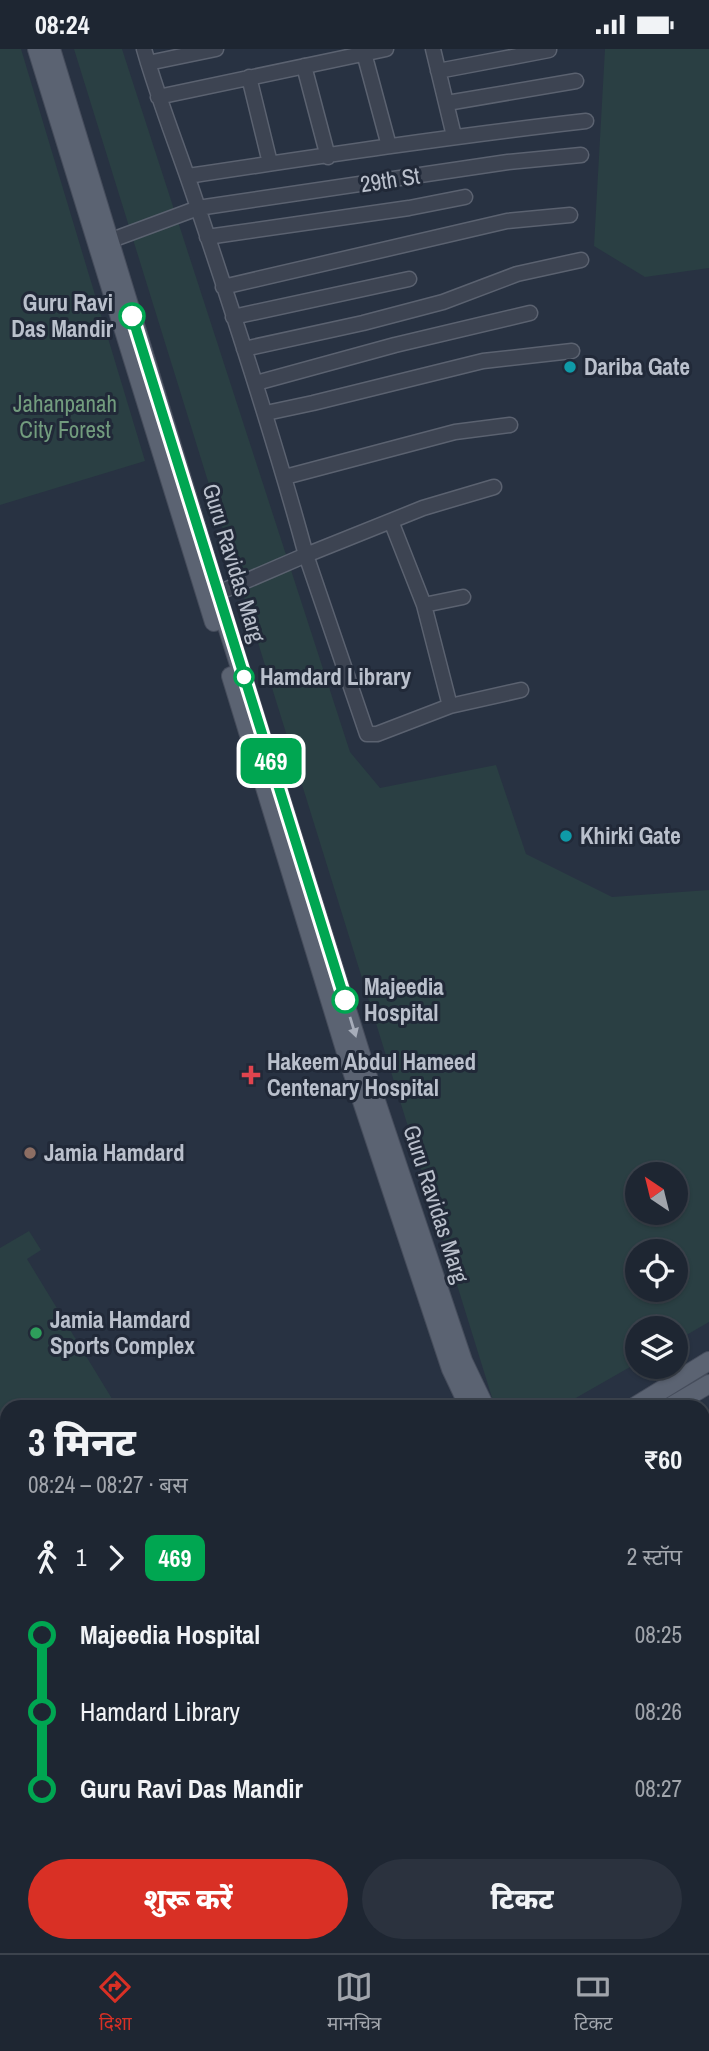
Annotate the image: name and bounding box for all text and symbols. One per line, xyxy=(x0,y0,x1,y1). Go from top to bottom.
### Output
text: 08:24 xyxy=(35,7,90,42)
street label: 29th St xyxy=(358,160,422,199)
place label: Guru Ravi Das Mandir xyxy=(11,287,114,344)
marker: Guru Ravi Das Mandir xyxy=(119,303,145,329)
place label: Dariba Gate xyxy=(584,351,690,382)
marker: Dariba Gate xyxy=(562,359,578,375)
park label: Jahanpanah City Forest xyxy=(13,388,117,445)
street label: Guru Ravidas Marg xyxy=(196,480,274,647)
place label: Hamdard Library xyxy=(260,661,411,692)
marker: Hamdard Library xyxy=(234,667,254,687)
line badge: 469 xyxy=(231,738,311,784)
text: 469 xyxy=(255,745,287,777)
place label: Khirki Gate xyxy=(580,820,681,851)
marker: Khirki Gate xyxy=(558,828,574,844)
place label: Majeedia Hospital xyxy=(364,971,444,1028)
marker: Majeedia Hospital xyxy=(332,987,358,1013)
one-way arrow xyxy=(348,1017,358,1038)
place label: Hakeem Abdul Hameed Centenary Hospital xyxy=(267,1046,476,1103)
marker: Hakeem Abdul Hameed Centenary Hospital xyxy=(241,1065,261,1085)
street label: Guru Ravidas Marg xyxy=(396,1121,477,1287)
place label: Jamia Hamdard xyxy=(44,1137,184,1168)
marker: Jamia Hamdard xyxy=(22,1145,38,1161)
north arrow xyxy=(625,1162,688,1225)
map controls xyxy=(625,1162,688,1379)
button: locate xyxy=(625,1239,688,1302)
place label: Jamia Hamdard Sports Complex xyxy=(50,1304,195,1361)
button: layers xyxy=(625,1316,688,1379)
marker: Jamia Hamdard Sports Complex xyxy=(28,1325,44,1341)
text: 3 मिनट xyxy=(28,1417,136,1468)
text: ₹60 xyxy=(643,1442,682,1477)
text: 08:24 – 08:27 · बस xyxy=(28,1469,188,1500)
icon: walk xyxy=(28,1539,66,1577)
icon: forward xyxy=(97,1539,135,1577)
text: 2 स्टॉप xyxy=(627,1541,682,1572)
text: 1 xyxy=(76,1542,87,1573)
text: 469 xyxy=(159,1542,191,1574)
text: Majeedia Hospital xyxy=(80,1617,260,1652)
text: 08:25 xyxy=(635,1619,682,1650)
text: Hamdard Library xyxy=(80,1694,240,1729)
text: 08:26 xyxy=(635,1696,682,1727)
text: Guru Ravi Das Mandir xyxy=(80,1771,303,1806)
text: 08:27 xyxy=(635,1773,682,1804)
button: शुरू करें xyxy=(28,1859,348,1939)
button: टिकट xyxy=(362,1859,682,1939)
tab: दिशा xyxy=(96,1968,134,2038)
tab: मानचित्र xyxy=(327,1968,381,2038)
tab: टिकट xyxy=(574,1968,613,2038)

